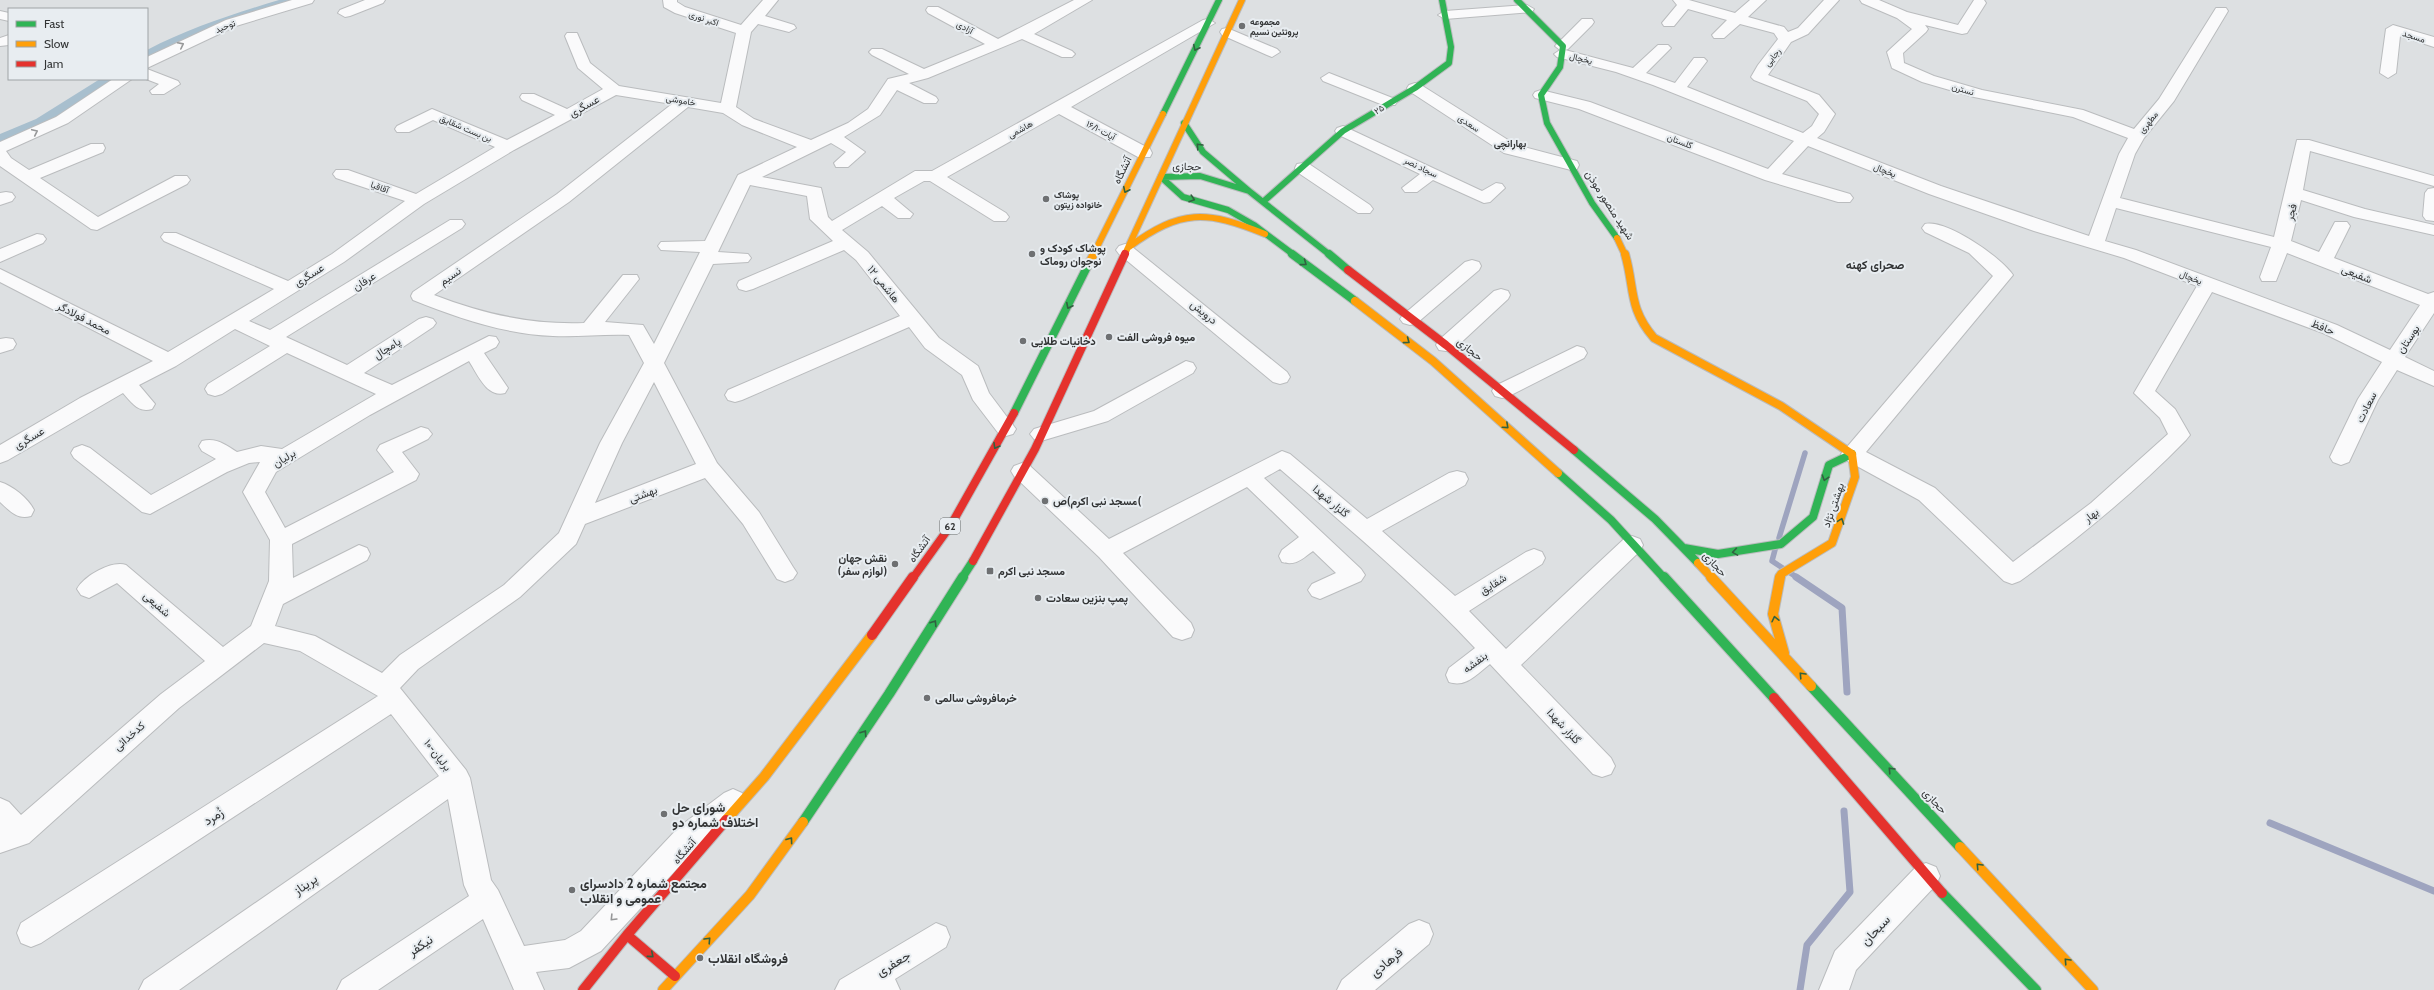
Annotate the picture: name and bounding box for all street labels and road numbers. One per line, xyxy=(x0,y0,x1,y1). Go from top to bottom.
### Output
street label: اکبر نوری xyxy=(687,8,720,29)
street label: توحید xyxy=(213,17,237,36)
street label: آزادی xyxy=(954,18,976,37)
street label: مسجد xyxy=(2401,27,2427,45)
street label: رجایی xyxy=(1761,45,1783,69)
street label: یخچال xyxy=(1568,50,1594,67)
street label: نسترن xyxy=(1950,81,1976,98)
street label: عسگری xyxy=(566,92,602,120)
street label: خاموشی xyxy=(665,92,697,109)
street label: ۲۵ xyxy=(1372,102,1386,116)
street label: مطهری xyxy=(2136,109,2161,136)
street label: بن بست شقایق xyxy=(438,112,494,144)
street label: سعدی xyxy=(1456,112,1482,134)
street label: هاشمی xyxy=(1006,118,1034,140)
street label: ۱۶/۱-آیات xyxy=(1085,118,1118,143)
street label: گلستان xyxy=(1666,131,1694,151)
street label: آتشگاه xyxy=(1109,153,1135,186)
street label: سجاد نصر xyxy=(1401,154,1439,181)
street label: حجازی xyxy=(1172,158,1202,174)
street label: یخچال xyxy=(1872,161,1898,180)
street label: شهید منصور موذن xyxy=(1582,168,1638,243)
street label: آقاقیا xyxy=(369,179,391,196)
street label: فجر xyxy=(2282,202,2300,223)
street label: عسگری xyxy=(291,260,327,290)
street label: ۱۲ هاشمی xyxy=(865,262,904,306)
street label: شفیعی xyxy=(2340,262,2375,287)
street label: نسیم xyxy=(436,264,464,289)
street label: عرفان xyxy=(350,268,378,293)
street label: یخچال xyxy=(2178,268,2204,287)
street label: درویش xyxy=(1188,297,1220,327)
street label: محمد فولادگر xyxy=(54,298,113,338)
street label: حافظ xyxy=(2309,316,2337,338)
street label: بوستان xyxy=(2393,322,2423,356)
street label: پامچال xyxy=(371,334,404,363)
street label: حجازی xyxy=(1454,334,1486,364)
street label: سعادت xyxy=(2352,389,2380,425)
street label: عسگری xyxy=(11,423,47,452)
street label: برلیان xyxy=(270,446,298,470)
street label: بهشتی نژاد xyxy=(1819,481,1847,529)
street label: بهشتی xyxy=(627,482,659,506)
street label: گلزار شهدا xyxy=(1310,482,1352,520)
street label: بهار xyxy=(2080,505,2101,526)
road number: 62 xyxy=(940,518,960,534)
street label: آتشگاه xyxy=(905,532,934,565)
street label: حجازی xyxy=(1700,549,1730,579)
street label: شقایق xyxy=(1477,570,1509,598)
street label: شفیعی xyxy=(140,588,174,620)
street label: بنفشه xyxy=(1460,648,1490,676)
street label: گلزار شهدا xyxy=(1544,705,1584,747)
street label: کدخدائی xyxy=(110,718,148,753)
street label: ۱۰-برلیان xyxy=(421,736,455,774)
street label: حجازی xyxy=(1920,786,1950,816)
street label: زُمرد xyxy=(200,804,227,829)
street label: آتشگاه xyxy=(669,834,700,867)
street label: پریناز xyxy=(289,870,321,900)
street label: سبحان xyxy=(1857,911,1894,949)
street label: نیکفر xyxy=(404,931,436,960)
street label: فرهادی xyxy=(1366,944,1406,981)
street label: جعفری xyxy=(873,947,914,980)

